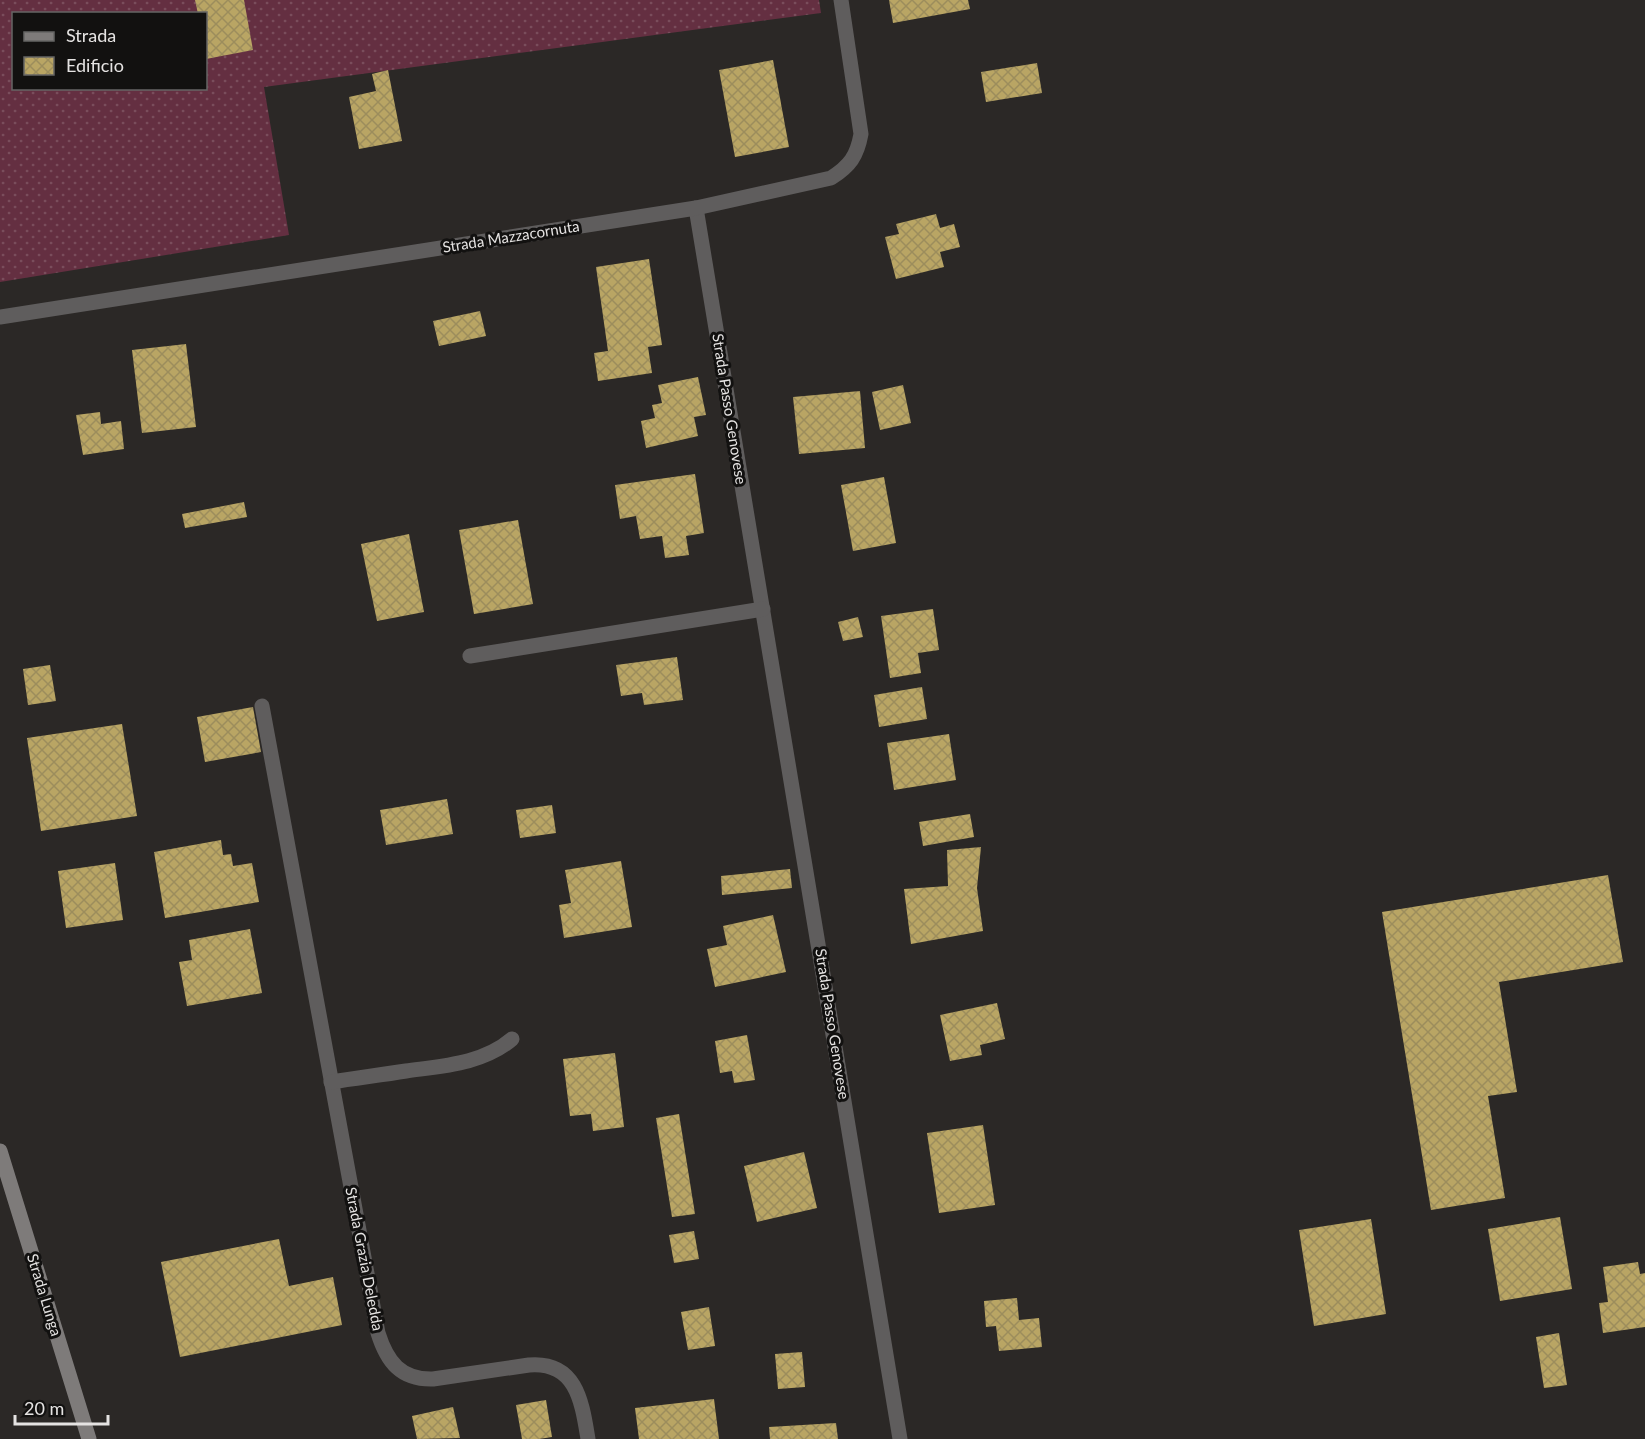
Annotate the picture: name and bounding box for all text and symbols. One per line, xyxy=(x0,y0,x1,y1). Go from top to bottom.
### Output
legend xyxy=(12,12,207,90)
text: Strada xyxy=(66,24,116,46)
text: Edificio xyxy=(66,54,124,76)
street label: Strada Mazzacornuta xyxy=(441,216,581,256)
street label: Strada Passo Genovese xyxy=(709,332,751,486)
street label: Strada Passo Genovese xyxy=(812,947,854,1101)
street label: Strada Grazia Deledda xyxy=(342,1185,388,1332)
street label: Strada Lunga xyxy=(24,1251,66,1338)
scale bar xyxy=(15,1388,108,1426)
text: 20 m xyxy=(24,1397,64,1419)

